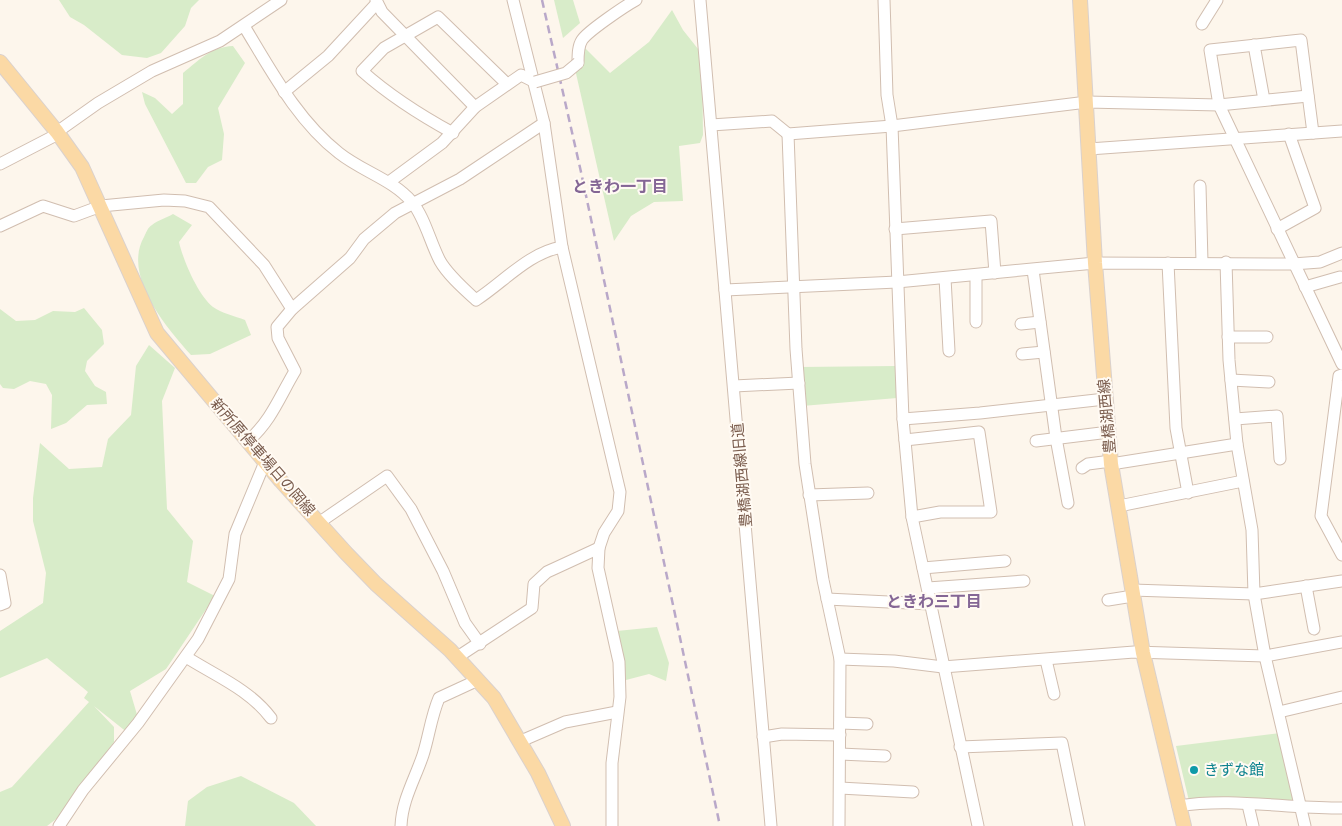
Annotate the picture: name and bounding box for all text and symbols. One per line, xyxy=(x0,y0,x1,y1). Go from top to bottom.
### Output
district label: ときわ一丁目 xyxy=(572,176,668,197)
street label: 豊橋湖西線 xyxy=(1094,378,1120,454)
street label: 新所原停車場日の岡線 xyxy=(206,394,320,520)
street label: 豊橋湖西線旧道 xyxy=(727,422,757,528)
district label: ときわ三丁目 xyxy=(886,591,982,612)
place label: きずな館 xyxy=(1204,760,1264,780)
marker: きずな館 xyxy=(1188,764,1200,776)

